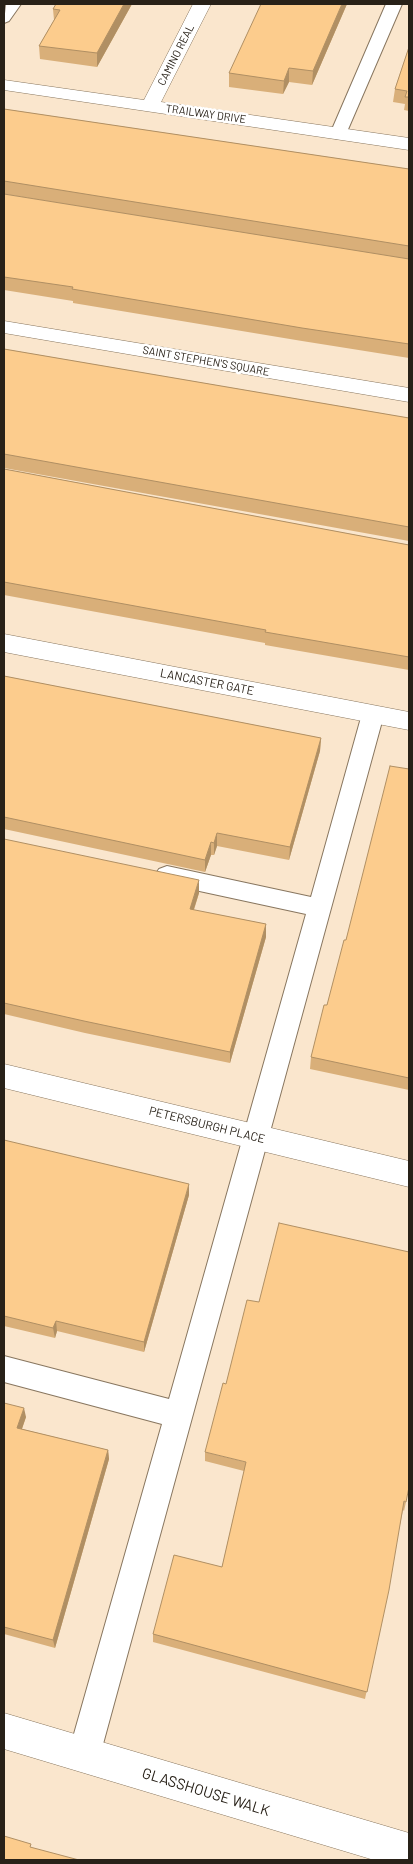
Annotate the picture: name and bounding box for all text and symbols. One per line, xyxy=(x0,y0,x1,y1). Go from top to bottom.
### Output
street label: CAMINO REAL xyxy=(155,22,197,88)
street label: TRAILWAY DRIVE xyxy=(165,102,247,126)
street label: SAINT STEPHEN'S SQUARE xyxy=(141,343,271,379)
street label: LANCASTER GATE xyxy=(159,666,255,698)
street label: PETERSBURGH PLACE xyxy=(147,1104,267,1146)
street label: GLASSHOUSE WALK xyxy=(140,1764,272,1820)

